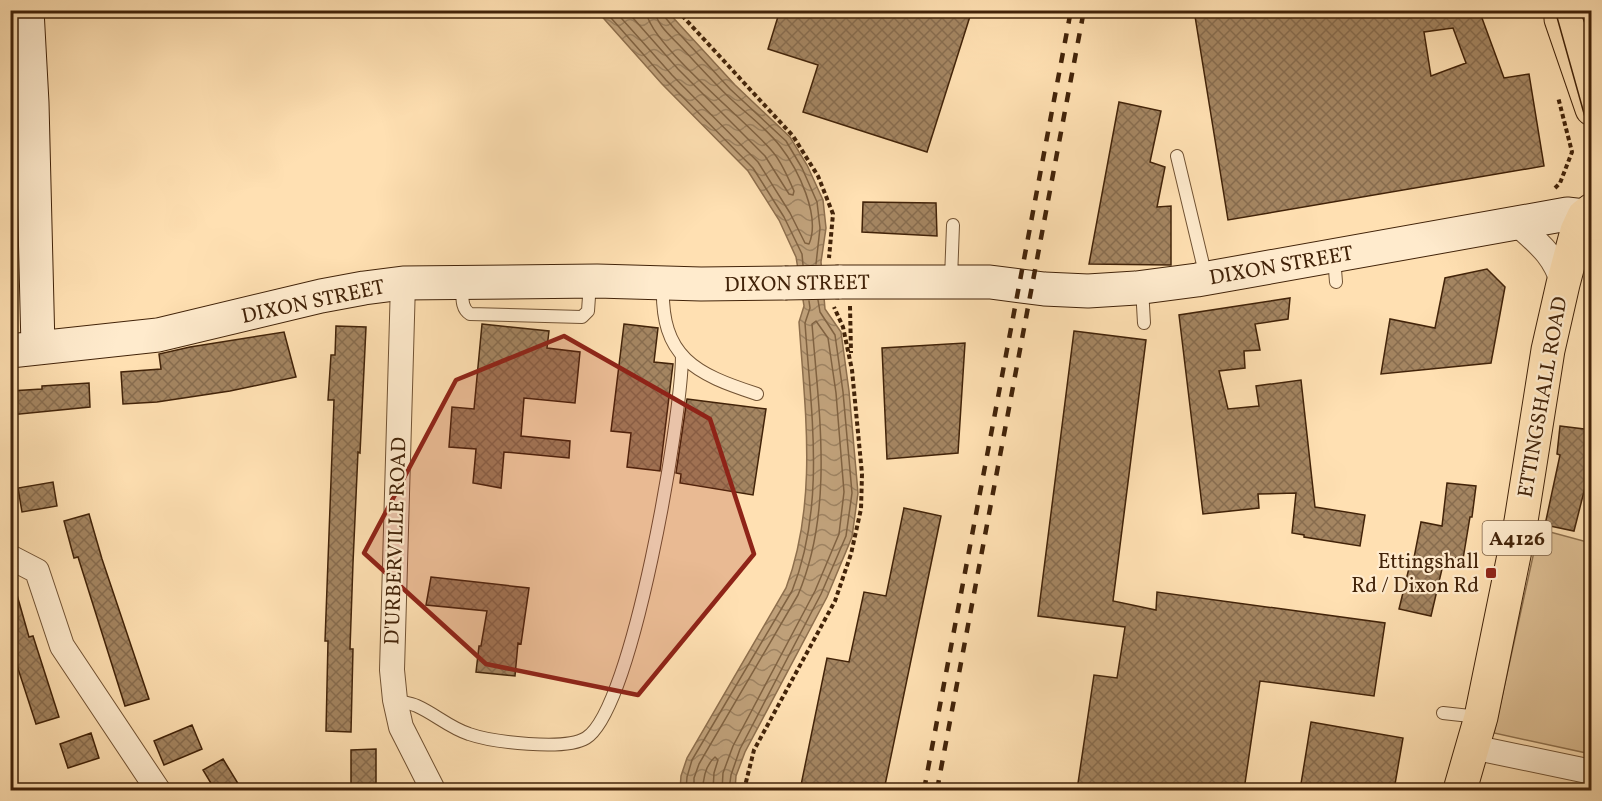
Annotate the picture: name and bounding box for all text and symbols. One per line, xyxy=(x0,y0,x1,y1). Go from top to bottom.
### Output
street label: DIXON STREET xyxy=(1207,240,1356,293)
street label: DIXON STREET xyxy=(724,269,870,300)
street label: DIXON STREET xyxy=(239,273,388,332)
street label: ETTINGSHALL ROAD xyxy=(1511,294,1575,500)
street label: D'URBERVILLE ROAD xyxy=(378,437,415,646)
road number: A4126 xyxy=(1482,521,1552,555)
place label: Ettingshall Rd / Dixon Rd xyxy=(1351,548,1479,601)
marker: Ettingshall Rd / Dixon Rd xyxy=(1484,566,1498,580)

